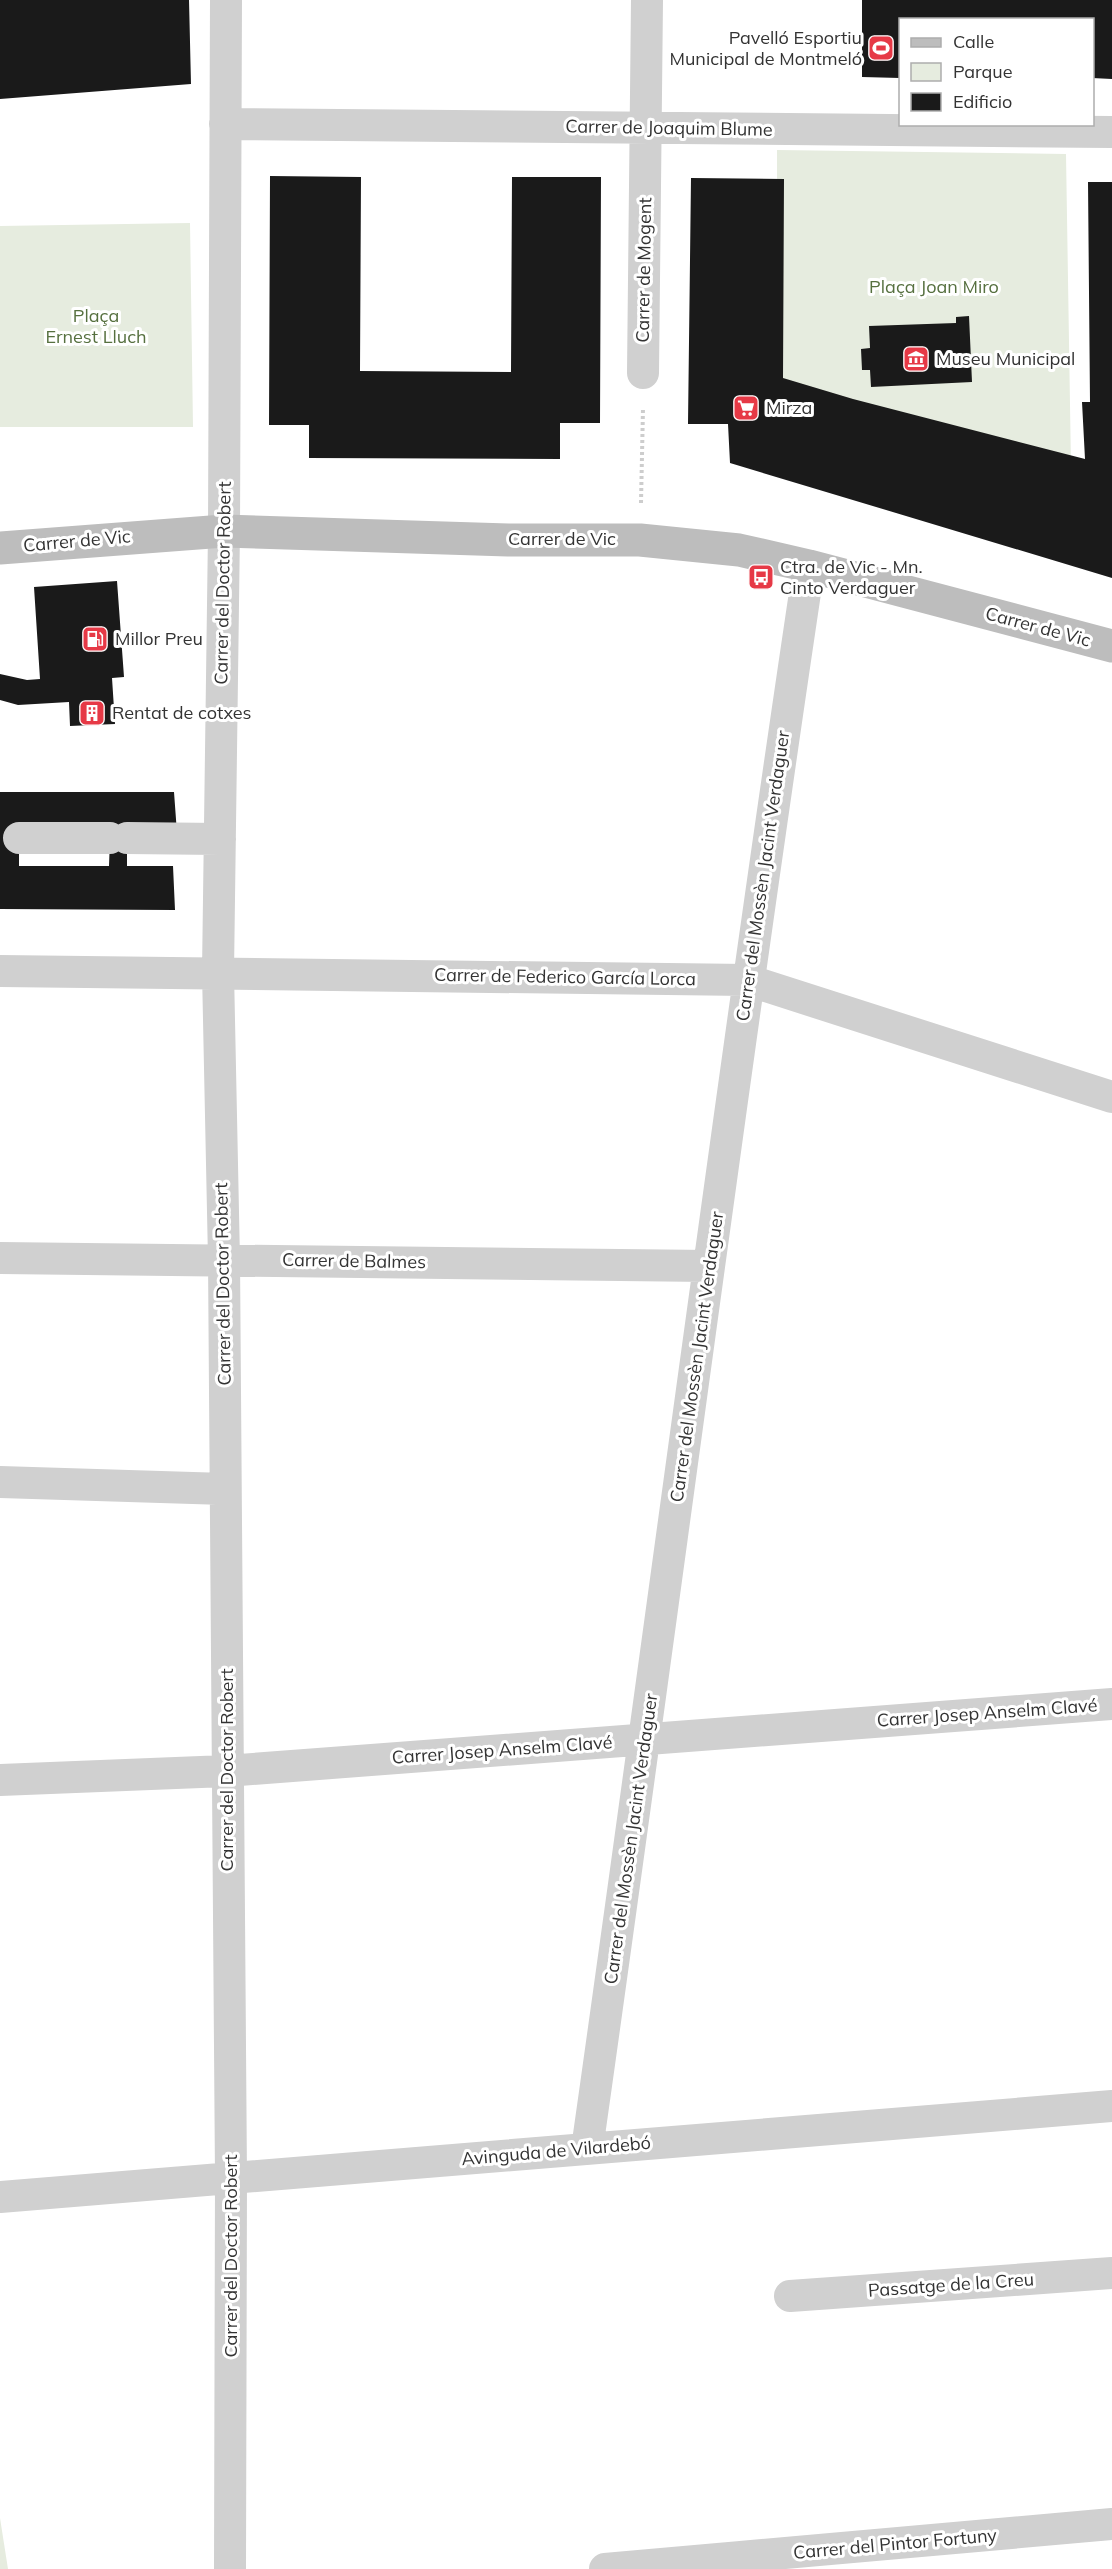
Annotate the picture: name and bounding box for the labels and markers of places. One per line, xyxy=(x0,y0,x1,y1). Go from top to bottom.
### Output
place label: Pavelló Esportiu Municipal de Montmeló xyxy=(670,26,862,70)
sports icon: Pavelló Esportiu Municipal de Montmeló xyxy=(866,33,896,63)
museum icon: Museu Municipal xyxy=(901,344,931,374)
place label: Museu Municipal xyxy=(936,347,1075,370)
supermarket icon: Mirza xyxy=(731,393,761,423)
place label: Mirza xyxy=(766,396,812,419)
place label: Ctra. de Vic - Mn. Cinto Verdaguer xyxy=(780,555,923,599)
bus stop icon: Ctra. de Vic - Mn. Cinto Verdaguer xyxy=(746,562,776,592)
fuel station icon: Millor Preu xyxy=(80,624,110,654)
place label: Millor Preu xyxy=(115,627,203,650)
building icon: Rentat de cotxes xyxy=(77,698,107,728)
place label: Rentat de cotxes xyxy=(112,701,252,724)

